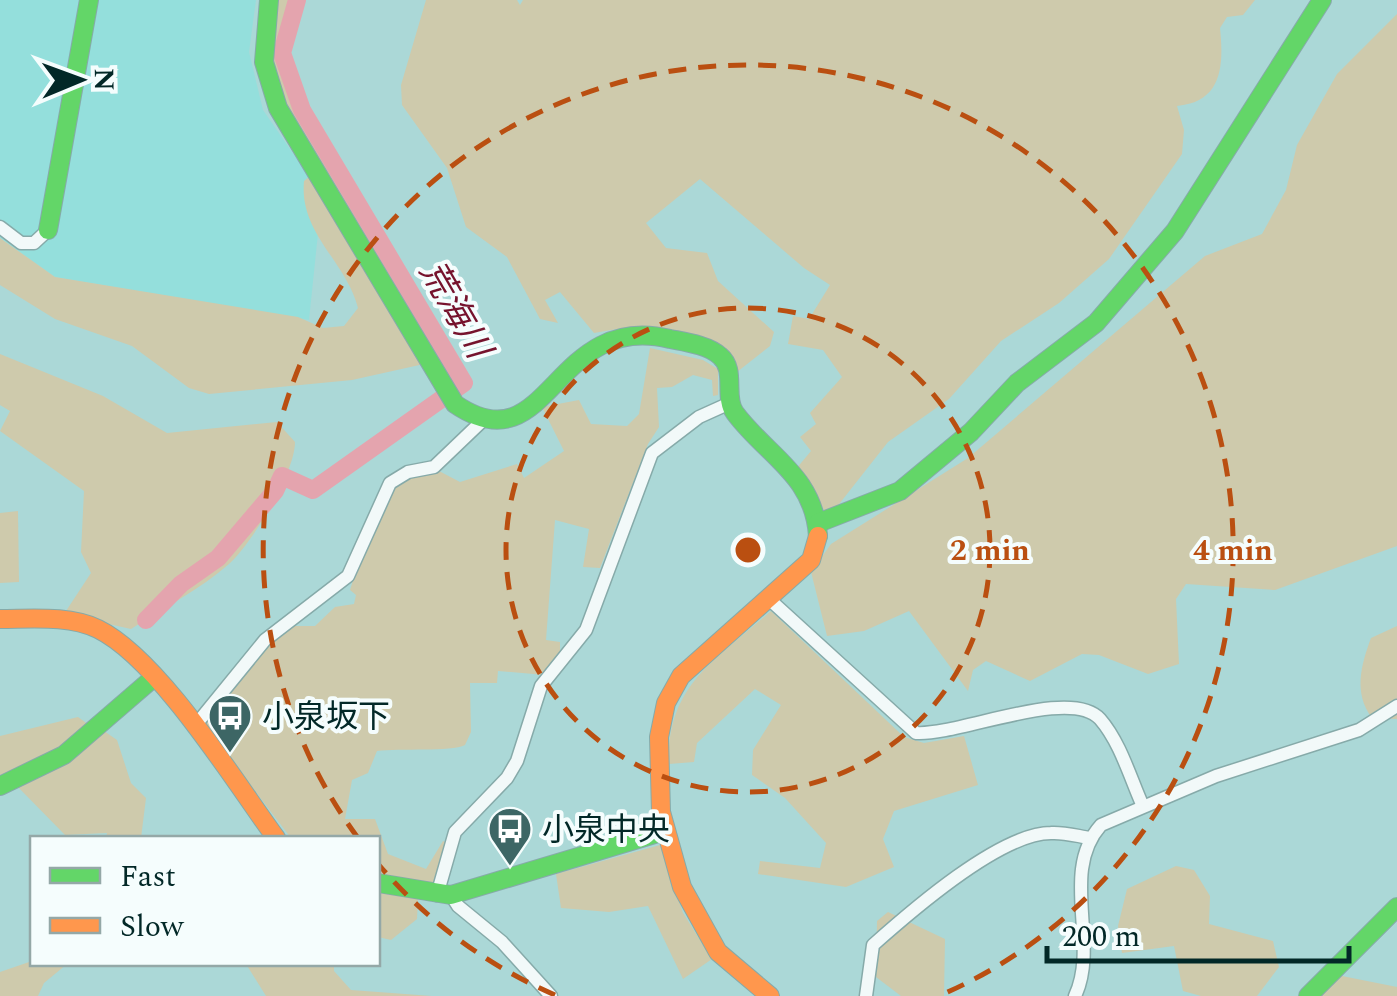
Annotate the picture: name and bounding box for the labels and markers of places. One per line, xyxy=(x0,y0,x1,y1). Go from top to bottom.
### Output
centre of rings xyxy=(730,532,766,568)
bus stop icon: 小泉坂下 xyxy=(207,693,253,754)
place label: 小泉坂下 xyxy=(262,693,390,742)
bus stop icon: 小泉中央 xyxy=(487,806,533,867)
place label: 小泉中央 xyxy=(542,806,670,855)

